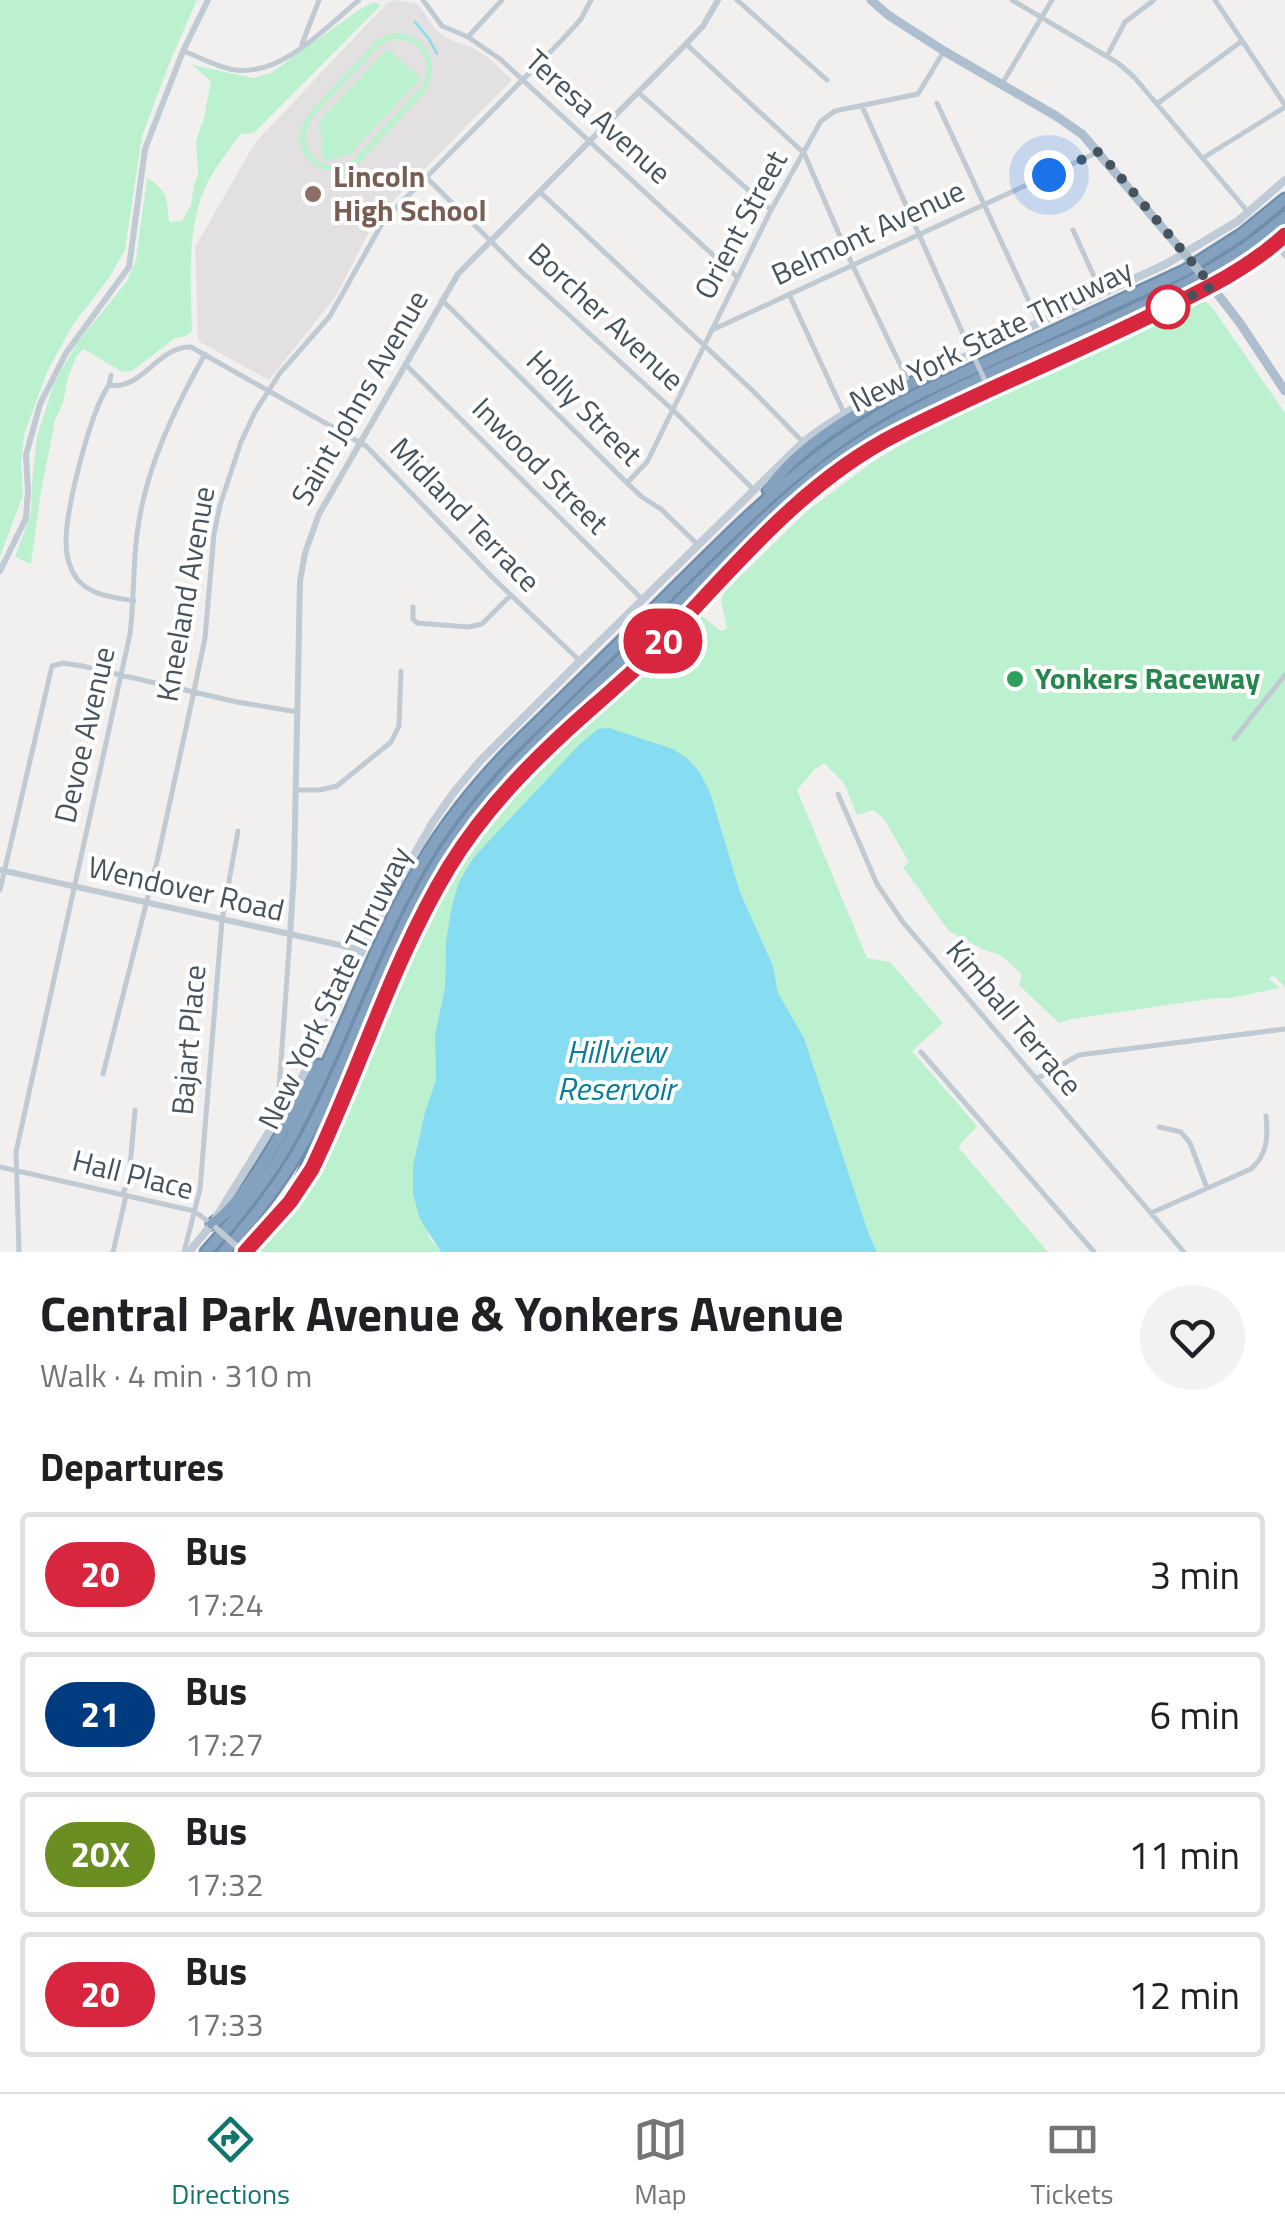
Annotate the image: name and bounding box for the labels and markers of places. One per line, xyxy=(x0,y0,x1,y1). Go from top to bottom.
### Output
place label: Lincoln High School xyxy=(333,153,487,233)
marker: Lincoln High School xyxy=(302,183,324,205)
unlabelled marker xyxy=(1147,286,1189,328)
place label: Yonkers Raceway xyxy=(1035,655,1260,701)
marker: Yonkers Raceway xyxy=(1004,668,1026,690)

